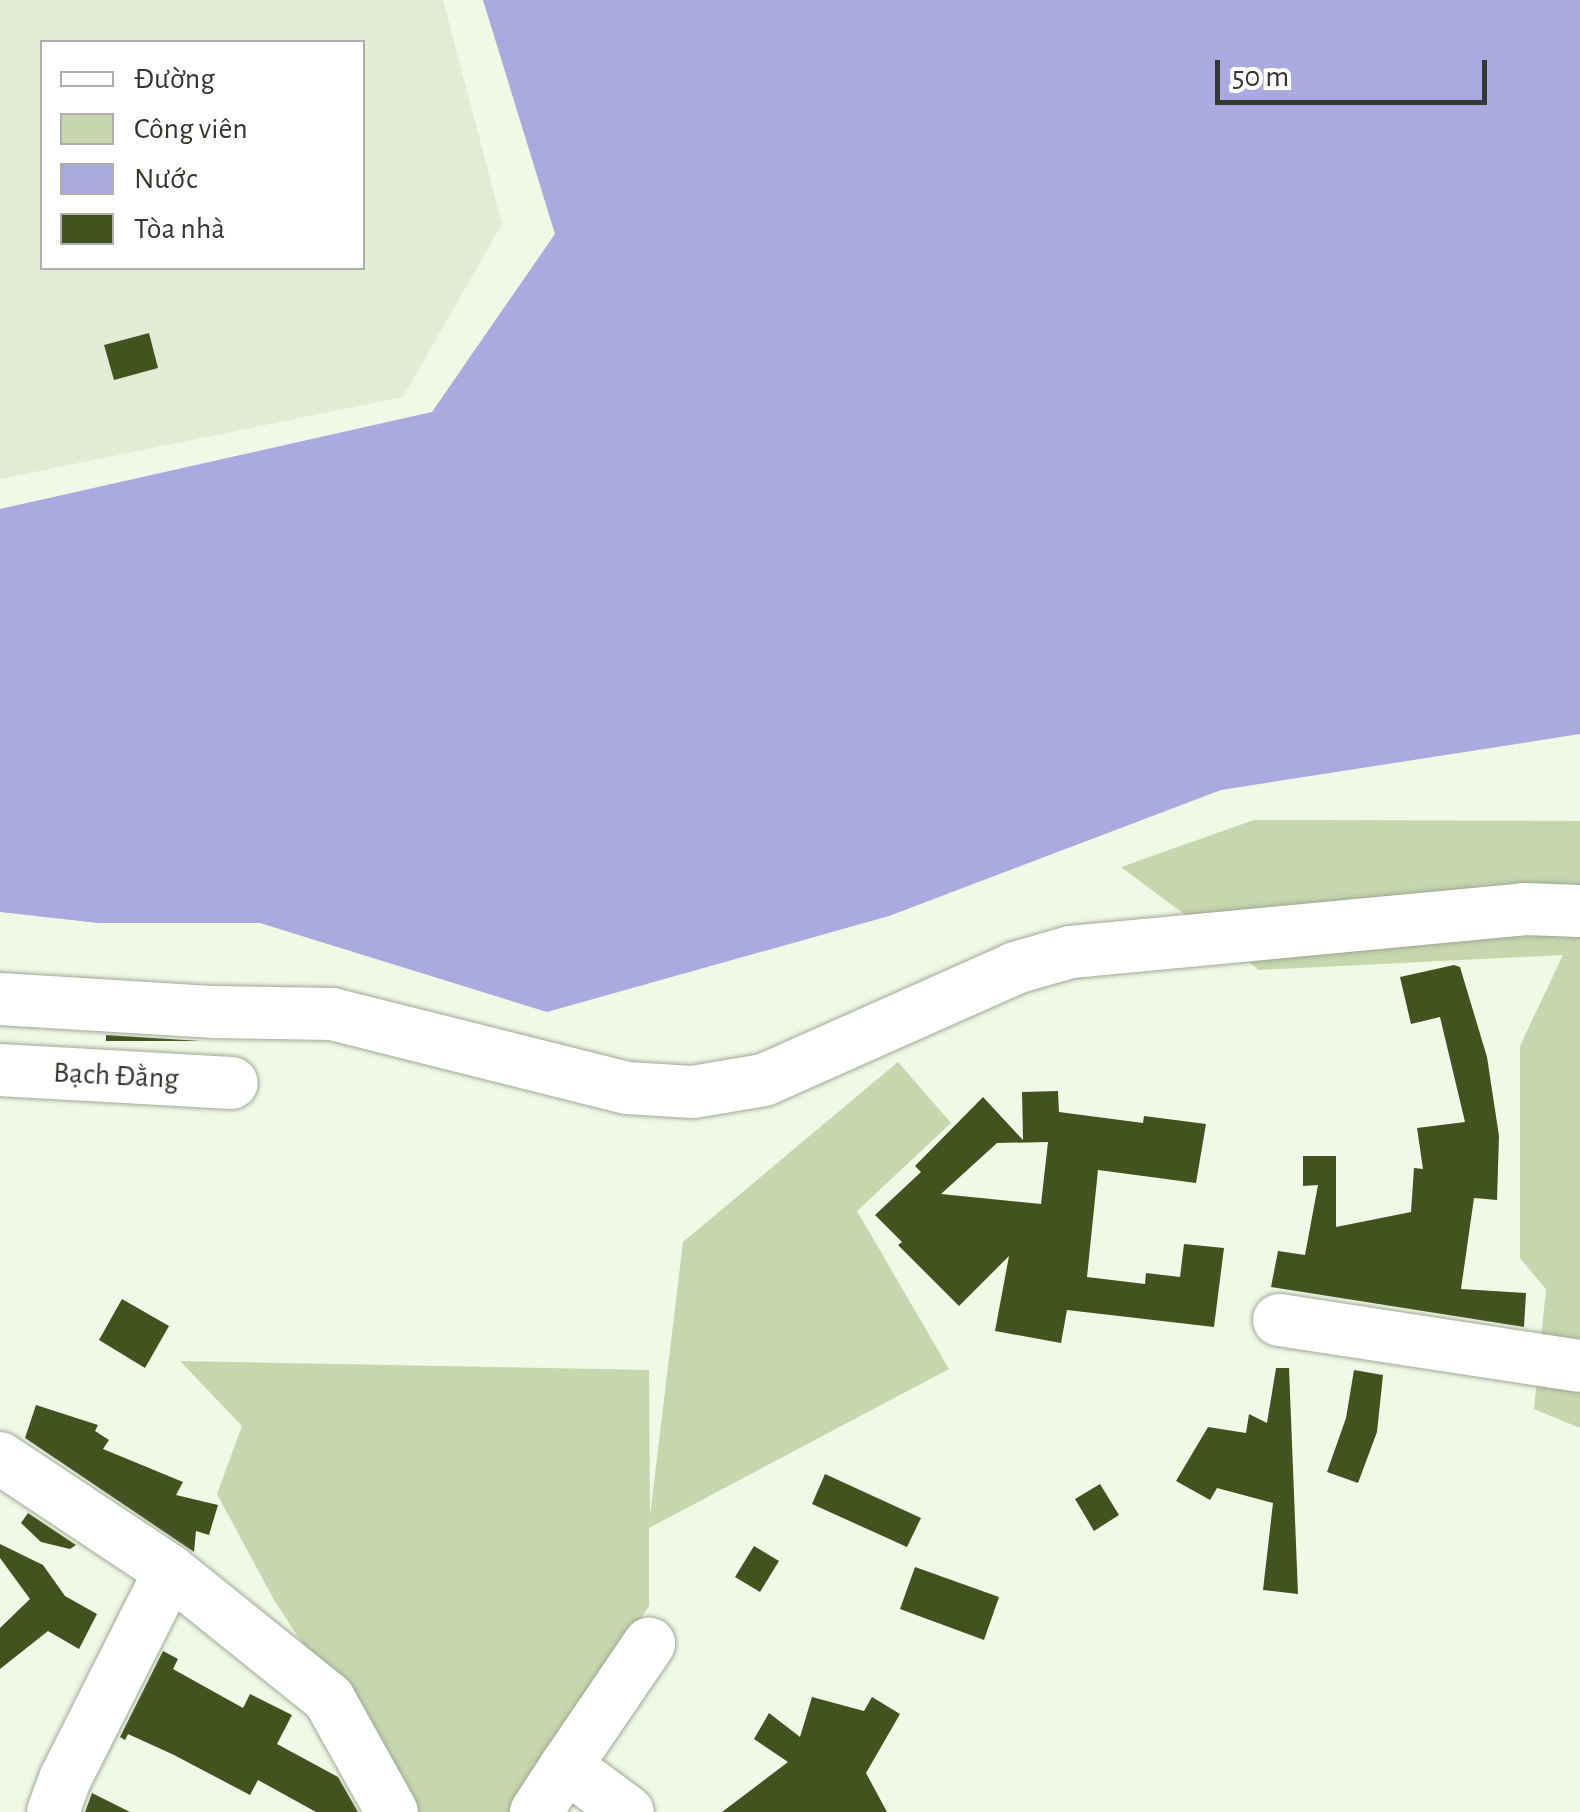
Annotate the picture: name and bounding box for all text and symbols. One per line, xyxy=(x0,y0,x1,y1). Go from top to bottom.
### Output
legend xyxy=(40,40,365,270)
scale bar xyxy=(1220,40,1492,102)
text: 50 m xyxy=(1232,62,1289,92)
text: Đường xyxy=(134,64,215,94)
text: Công viên xyxy=(134,114,248,144)
text: Nước xyxy=(134,164,197,194)
text: Tòa nhà xyxy=(134,214,225,244)
street label: Bạch Đằng xyxy=(52,1055,180,1097)

